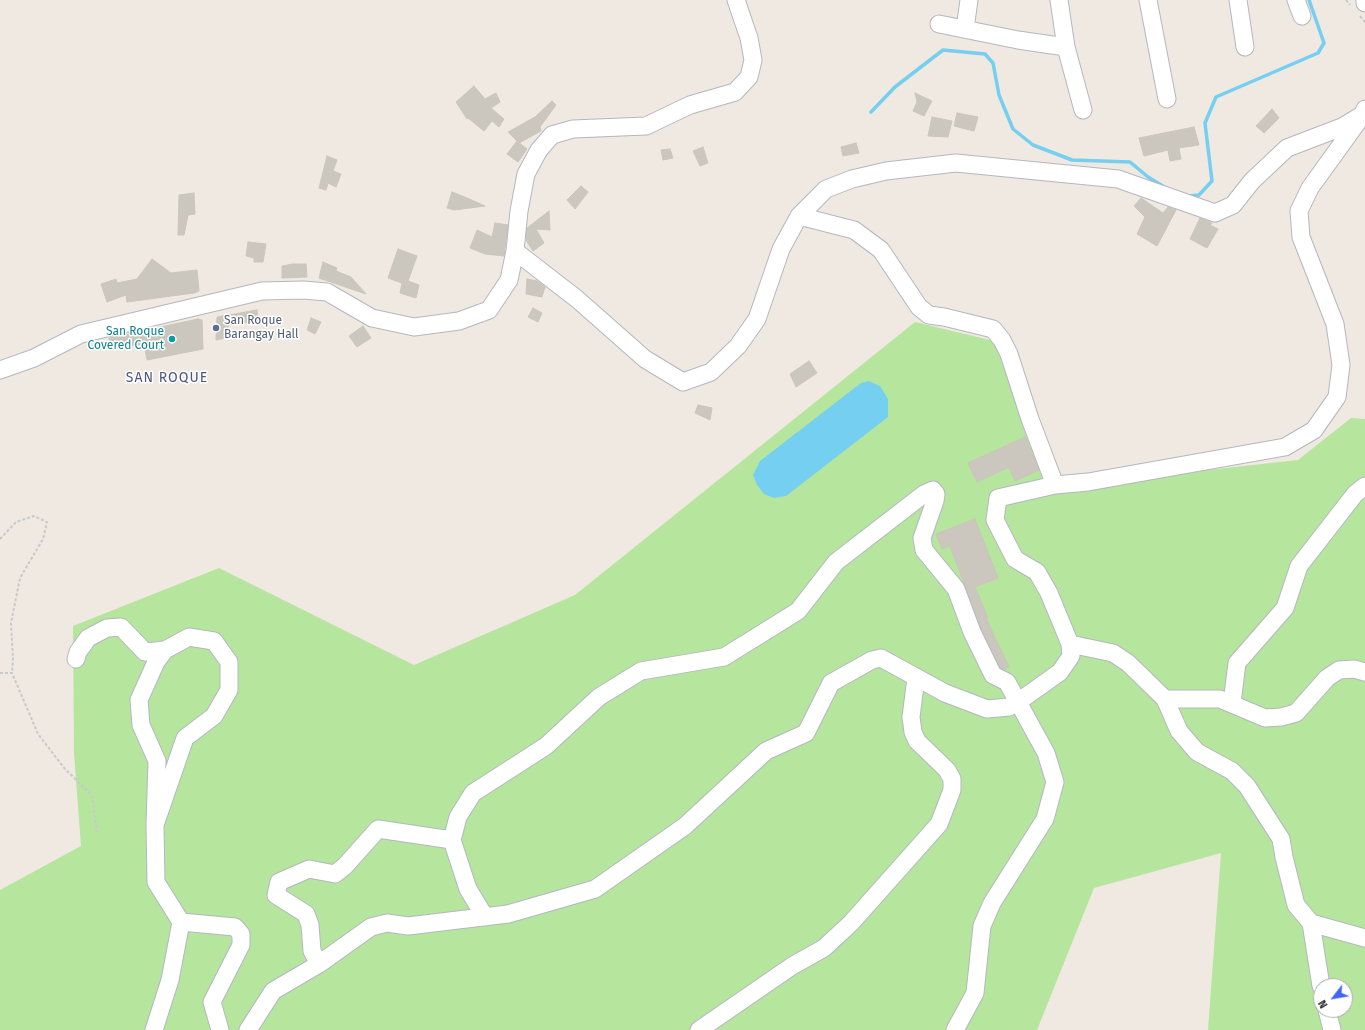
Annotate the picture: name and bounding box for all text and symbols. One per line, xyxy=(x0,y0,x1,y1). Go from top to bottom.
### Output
place label: San Roque Barangay Hall xyxy=(224,314,299,342)
marker: San Roque Barangay Hall xyxy=(211,323,221,333)
place label: San Roque Covered Court xyxy=(88,325,164,353)
marker: San Roque Covered Court xyxy=(167,334,177,344)
district label: SAN ROQUE xyxy=(126,370,208,386)
north arrow xyxy=(1313,978,1353,1018)
text: N xyxy=(1316,997,1331,1010)

